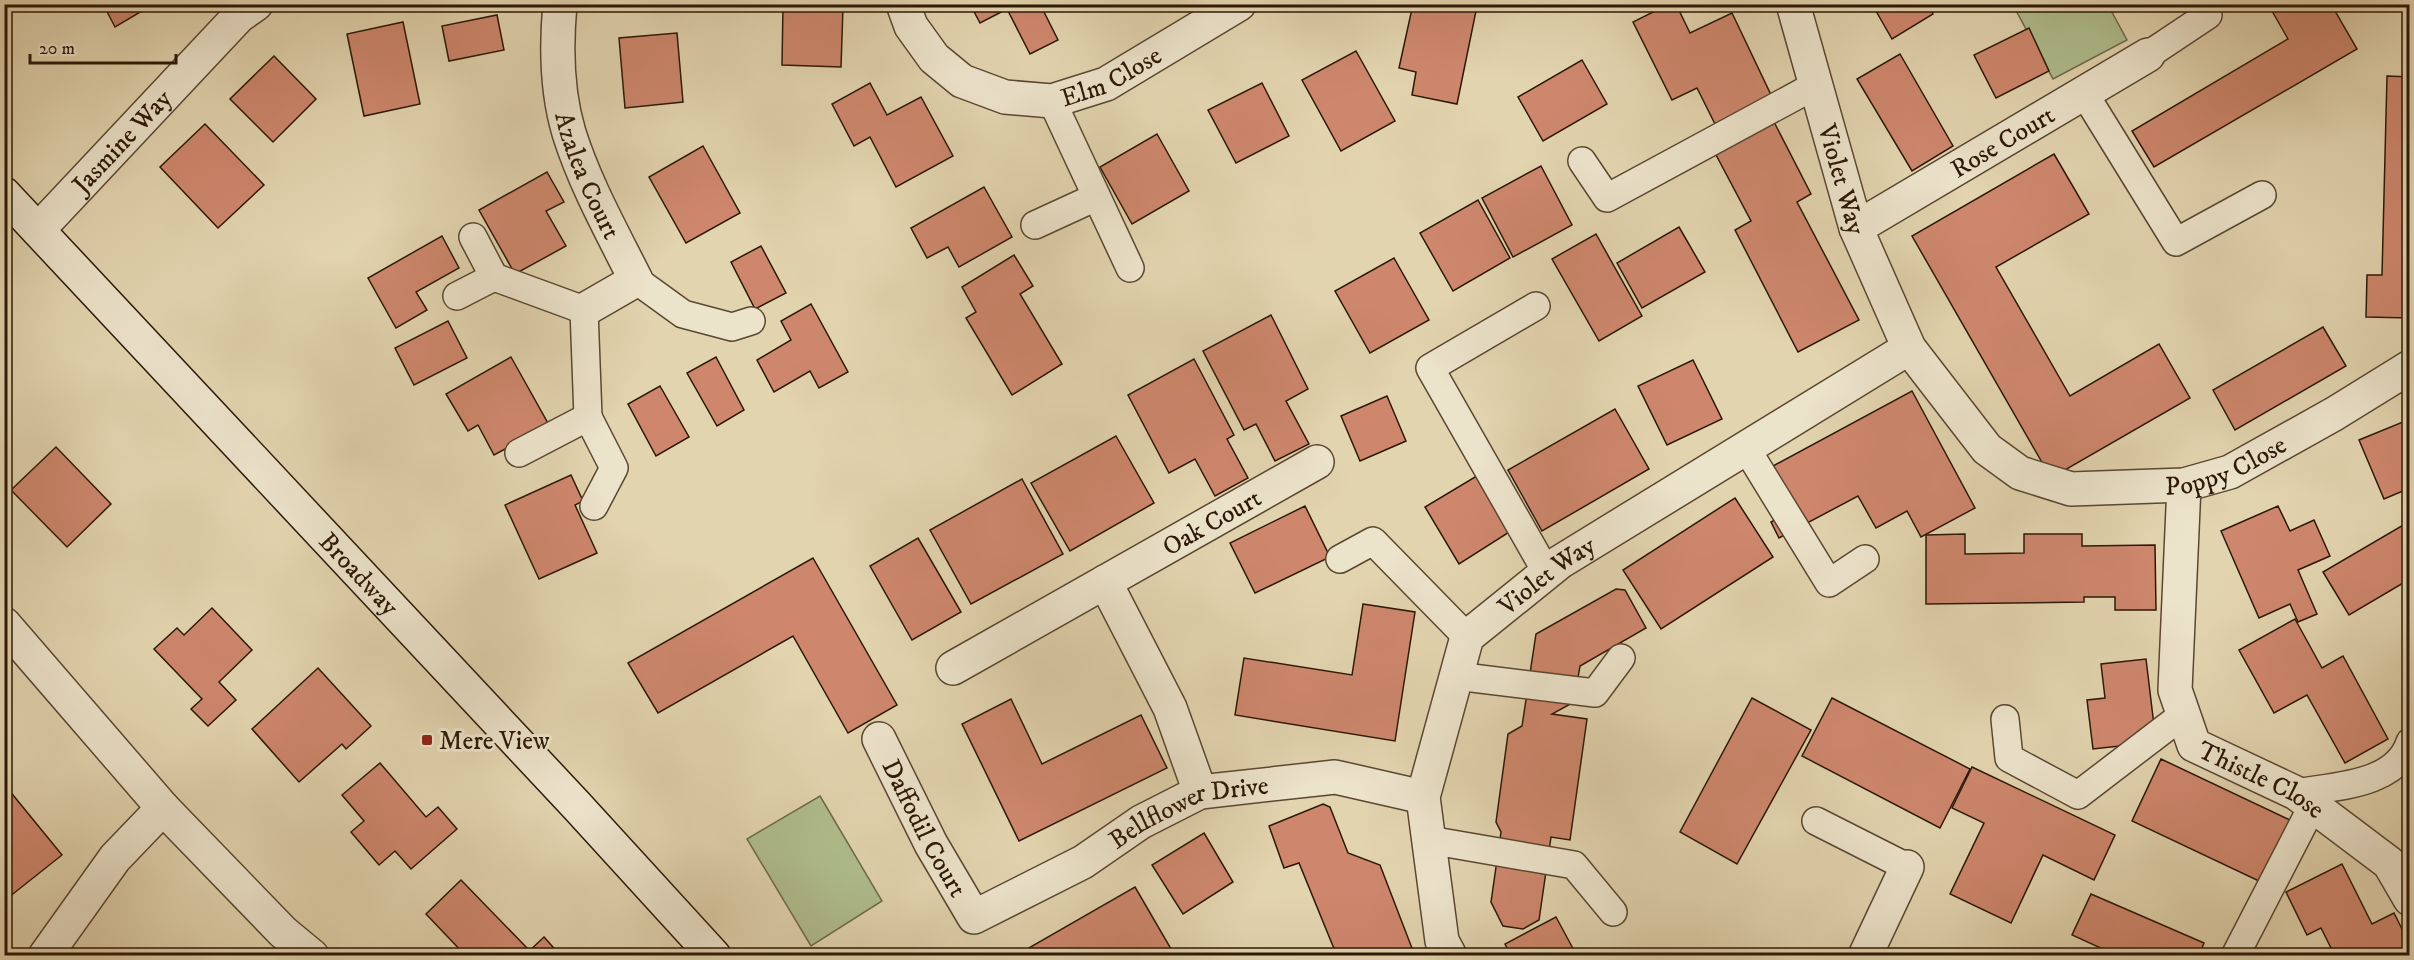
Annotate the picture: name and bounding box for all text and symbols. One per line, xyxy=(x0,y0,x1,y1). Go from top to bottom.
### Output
scale bar xyxy=(30,27,176,65)
text: 20 m xyxy=(39,38,75,60)
street label: Elm Close xyxy=(1057,39,1168,115)
street label: Jasmine Way xyxy=(64,83,180,203)
street label: Rose Court xyxy=(1945,99,2061,186)
street label: Azalea Court xyxy=(546,109,627,245)
street label: Violet Way xyxy=(1809,120,1872,239)
street label: Poppy Close xyxy=(2164,429,2293,504)
street label: Oak Court xyxy=(1157,482,1268,564)
street label: Broadway xyxy=(311,526,406,624)
street label: Violet Way xyxy=(1491,529,1602,624)
place label: Mere View xyxy=(439,725,550,758)
marker: Mere View xyxy=(420,733,434,747)
street label: Thistle Close xyxy=(2192,734,2331,827)
street label: Daffodil Court xyxy=(874,754,974,903)
street label: Bellflower Drive xyxy=(1103,770,1270,857)

